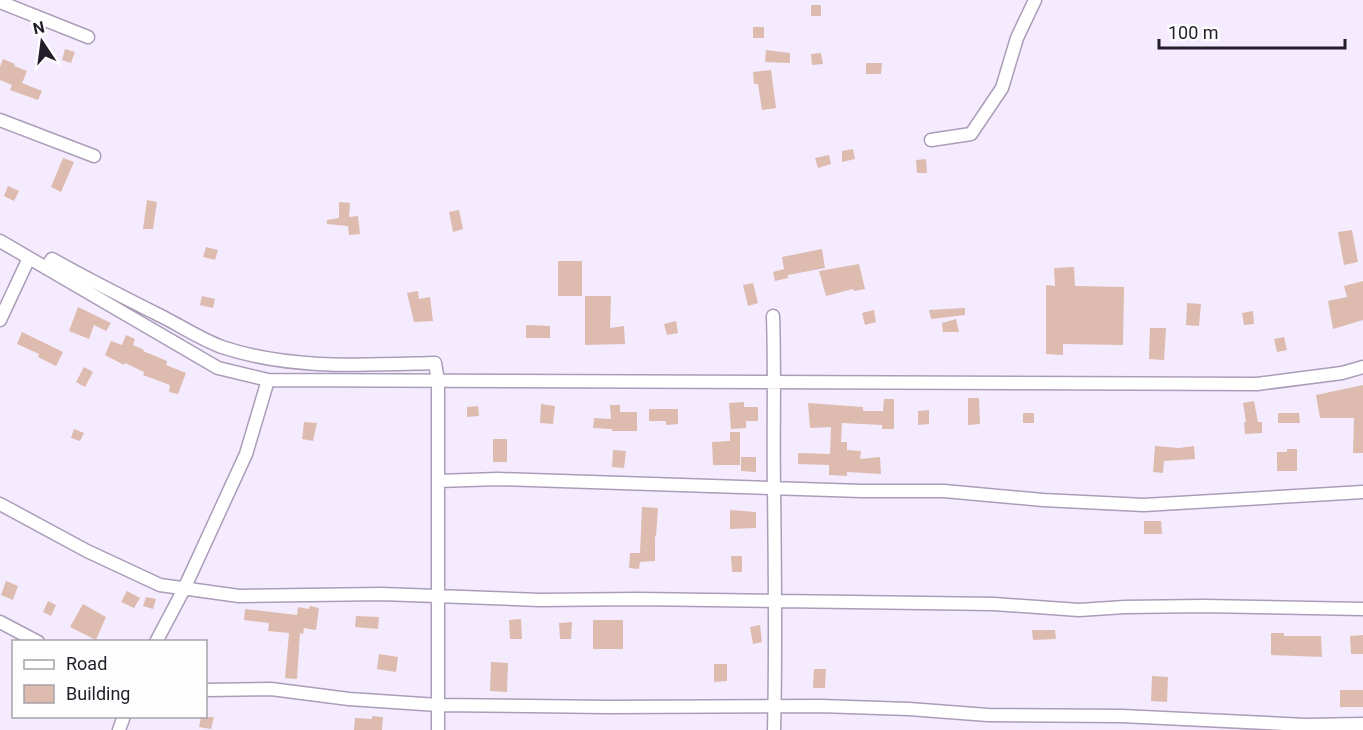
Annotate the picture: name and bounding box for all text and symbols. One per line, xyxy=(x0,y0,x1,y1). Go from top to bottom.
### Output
north arrow xyxy=(12,12,72,72)
scale bar xyxy=(1159,12,1345,50)
text: N xyxy=(31,17,46,38)
text: 100 m xyxy=(1168,22,1219,43)
legend xyxy=(12,640,207,718)
text: Road xyxy=(66,653,107,674)
text: Building xyxy=(66,683,130,704)

